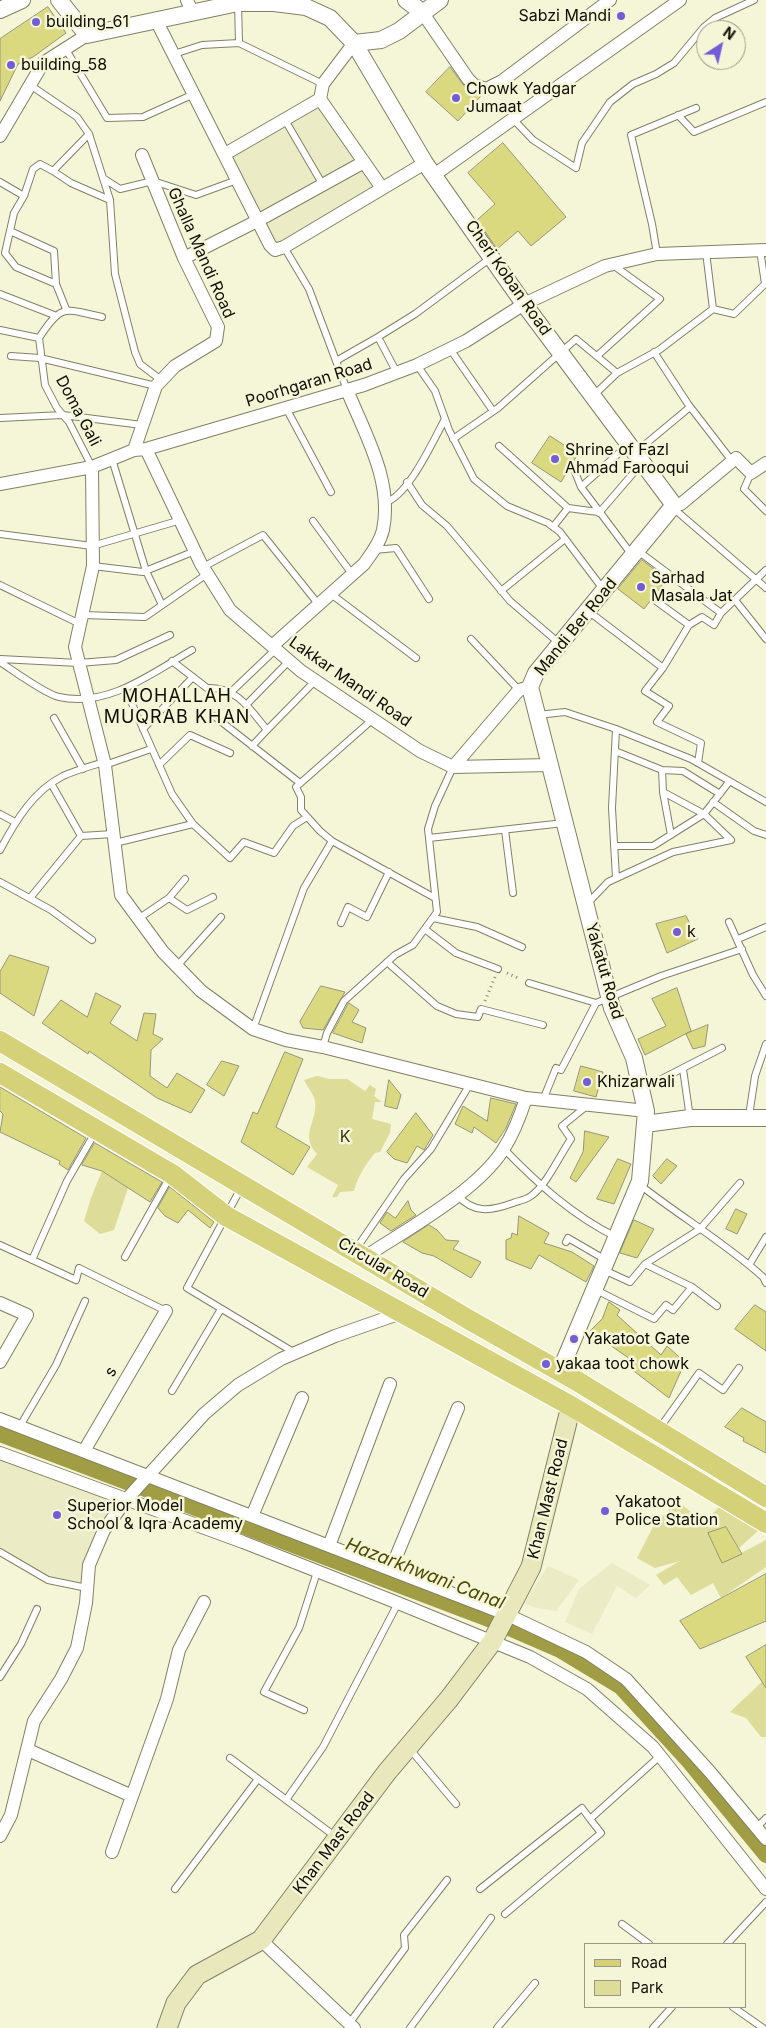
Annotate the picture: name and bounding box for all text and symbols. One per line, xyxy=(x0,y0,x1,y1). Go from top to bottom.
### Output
place label: Sabzi Mandi xyxy=(518,6,611,26)
marker: Sabzi Mandi xyxy=(615,10,627,22)
place label: building_61 xyxy=(46,12,129,32)
marker: building_61 xyxy=(30,16,42,28)
north arrow xyxy=(696,20,746,70)
text: N xyxy=(720,23,739,43)
place label: building_58 xyxy=(21,55,107,75)
marker: building_58 xyxy=(5,59,17,71)
place label: Chowk Yadgar Jumaat xyxy=(466,79,576,117)
marker: Chowk Yadgar Jumaat xyxy=(450,92,462,104)
street label: Ghalla Mandi Road xyxy=(163,185,239,321)
street label: Cheri Koban Road xyxy=(461,217,555,339)
street label: Poorhgaran Road xyxy=(243,355,375,411)
street label: Doma Gali xyxy=(51,372,105,450)
place label: Shrine of Fazl Ahmad Farooqui xyxy=(565,440,689,478)
marker: Shrine of Fazl Ahmad Farooqui xyxy=(549,453,561,465)
place label: Sarhad Masala Jat xyxy=(651,568,733,606)
street label: Mandi Ber Road xyxy=(531,574,621,680)
marker: Sarhad Masala Jat xyxy=(635,581,647,593)
street label: Lakkar Mandi Road xyxy=(285,633,415,731)
district label: MOHALLAH MUQRAB KHAN xyxy=(102,686,252,729)
street label: Yakatut Road xyxy=(581,921,627,1021)
place label: k xyxy=(687,922,696,942)
marker: k xyxy=(671,926,683,938)
place label: Khizarwali xyxy=(597,1072,675,1092)
marker: Khizarwali xyxy=(581,1076,593,1088)
park label: K xyxy=(340,1127,350,1147)
street label: Circular Road xyxy=(334,1234,432,1302)
place label: Yakatoot Gate xyxy=(584,1329,690,1349)
marker: Yakatoot Gate xyxy=(568,1333,580,1345)
place label: yakaa toot chowk xyxy=(556,1354,689,1374)
marker: yakaa toot chowk xyxy=(540,1358,552,1370)
street label: s xyxy=(101,1364,121,1380)
street label: Khan Mast Road xyxy=(524,1437,572,1561)
place label: Yakatoot Police Station xyxy=(615,1492,718,1530)
place label: Superior Model School & Iqra Academy xyxy=(67,1496,243,1534)
marker: Yakatoot Police Station xyxy=(599,1505,611,1517)
marker: Superior Model School & Iqra Academy xyxy=(51,1509,63,1521)
water label: Hazarkhwani Canal xyxy=(342,1534,508,1614)
street label: Khan Mast Road xyxy=(289,1788,379,1898)
legend xyxy=(584,1943,746,2008)
text: Road xyxy=(631,1953,667,1972)
text: Park xyxy=(631,1978,663,1997)

